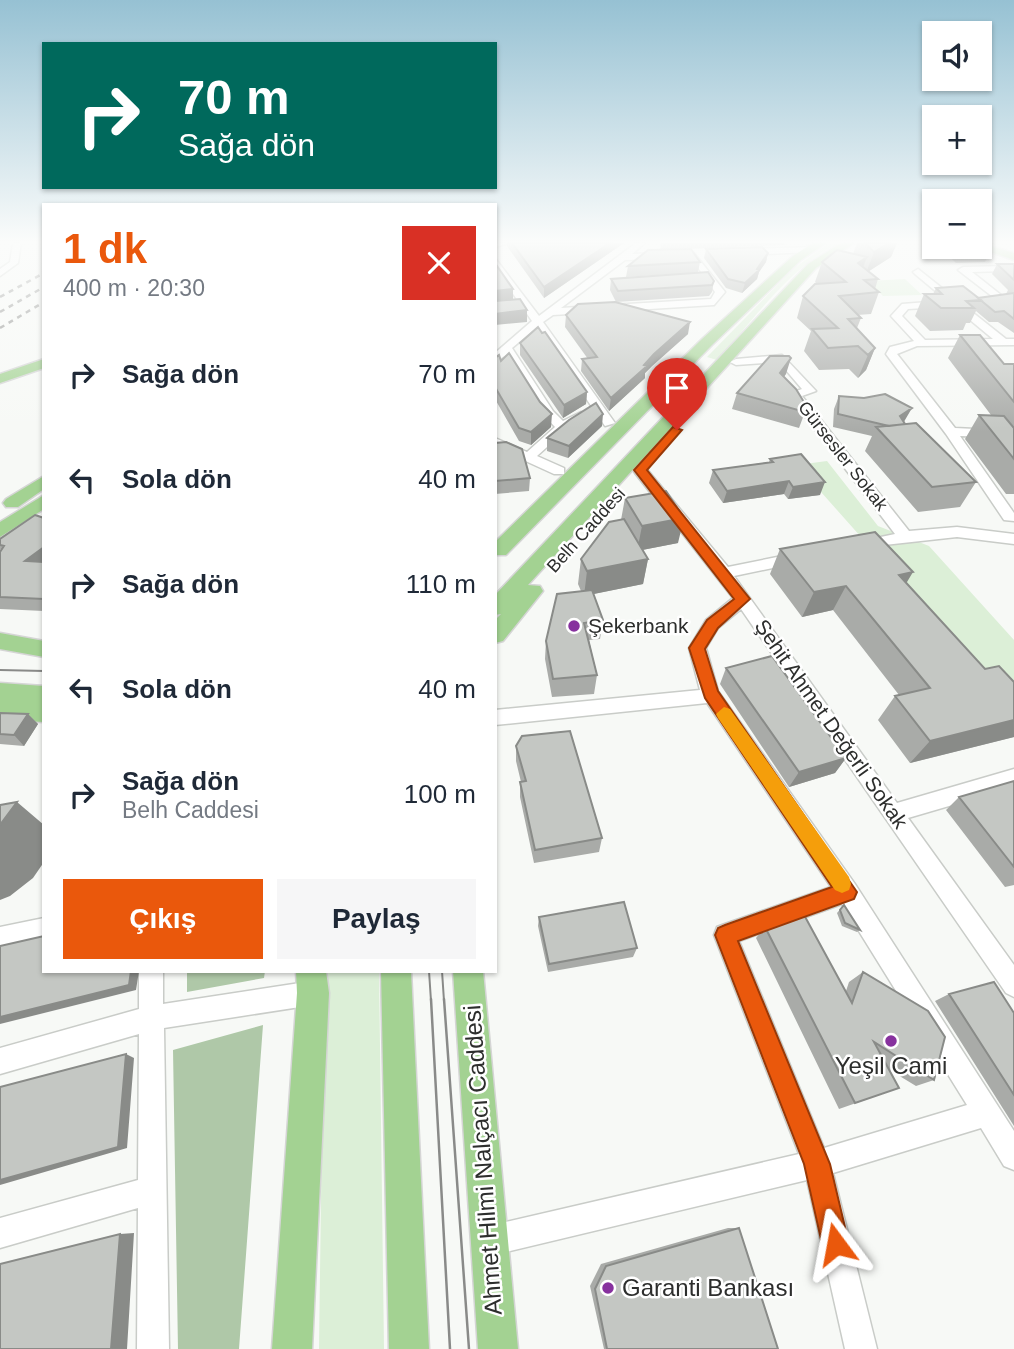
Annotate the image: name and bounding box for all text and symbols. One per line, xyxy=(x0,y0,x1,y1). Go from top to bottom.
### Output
map controls xyxy=(922,21,992,259)
button: sound xyxy=(922,21,992,91)
icon: right xyxy=(63,70,154,161)
text: 70 m xyxy=(178,70,290,124)
button: + xyxy=(922,105,992,175)
text: Sağa dön xyxy=(178,127,315,163)
button: − xyxy=(922,189,992,259)
text: 1 dk xyxy=(63,225,147,272)
button: close xyxy=(402,226,476,300)
text: 400 m · 20:30 xyxy=(63,275,205,301)
icon: right xyxy=(63,356,101,394)
pin xyxy=(647,358,707,430)
text: Sağa dön xyxy=(122,359,239,389)
text: 70 m xyxy=(418,359,476,389)
icon: arrive xyxy=(658,369,696,407)
street label: Gürsesler Sokak xyxy=(794,397,892,515)
icon: left xyxy=(63,461,101,499)
text: Sola dön xyxy=(122,464,232,494)
text: 40 m xyxy=(418,464,476,494)
street label: Belh Caddesi xyxy=(543,484,629,576)
icon: right xyxy=(63,566,101,604)
text: Sağa dön xyxy=(122,569,239,599)
text: 110 m xyxy=(406,569,476,599)
place label: Şekerbank xyxy=(588,614,689,637)
street label: Şehit Ahmet Değerli Sokak xyxy=(750,615,913,833)
marker: Şekerbank xyxy=(566,618,582,634)
icon: left xyxy=(63,671,101,709)
text: Sola dön xyxy=(122,674,232,704)
text: 40 m xyxy=(418,674,476,704)
text: Sağa dön xyxy=(122,766,239,796)
icon: right xyxy=(63,776,101,814)
text: 100 m xyxy=(404,779,476,809)
text: Belh Caddesi xyxy=(122,797,259,823)
button: Çıkış xyxy=(63,879,263,959)
button: Paylaş xyxy=(277,879,476,959)
street label: Ahmet Hilmi Nalçacı Caddesi xyxy=(458,1004,507,1316)
marker: Yeşil Cami xyxy=(883,1033,899,1049)
place label: Yeşil Cami xyxy=(835,1052,947,1079)
position arrow xyxy=(799,1207,873,1281)
place label: Garanti Bankası xyxy=(622,1274,794,1301)
marker: Garanti Bankası xyxy=(600,1280,616,1296)

